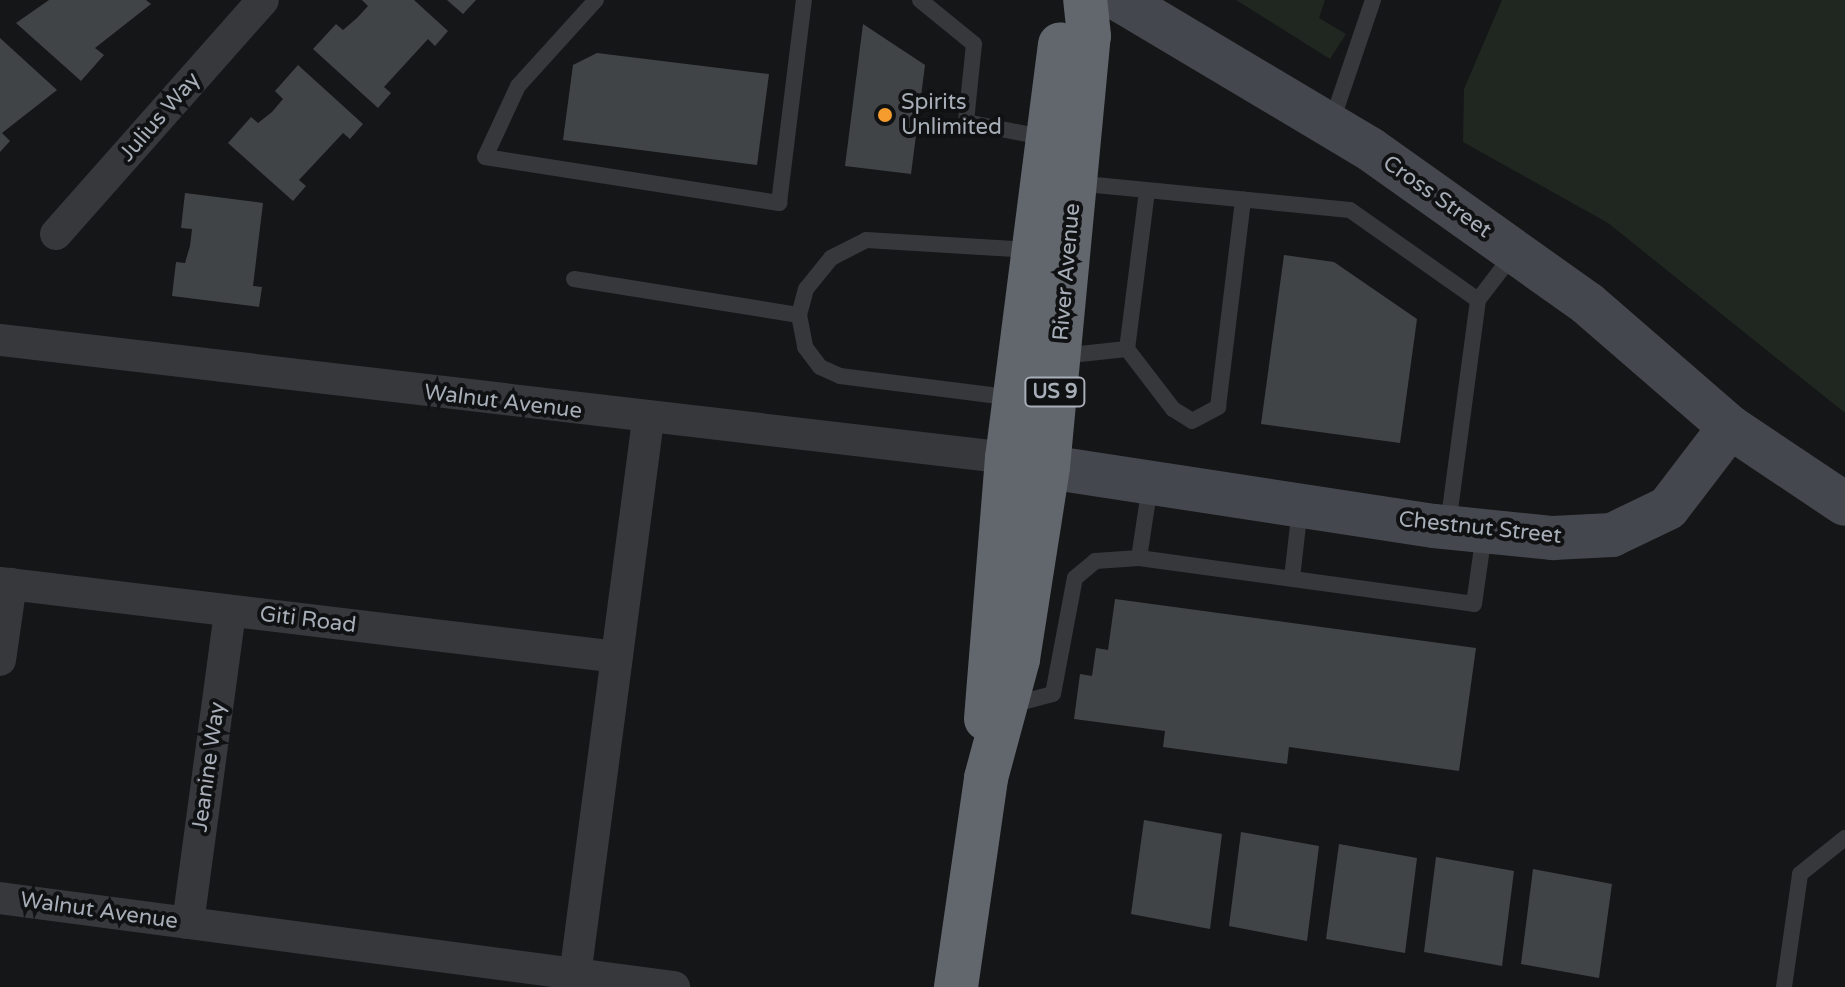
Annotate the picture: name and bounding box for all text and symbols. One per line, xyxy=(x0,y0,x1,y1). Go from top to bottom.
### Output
street label: Julius Way xyxy=(114,67,206,167)
place label: Spirits Unlimited xyxy=(901,89,1002,140)
marker: Spirits Unlimited xyxy=(876,106,894,124)
street label: Cross Street xyxy=(1378,150,1496,244)
street label: River Avenue xyxy=(1048,202,1086,342)
road number: US 9 xyxy=(1023,376,1087,408)
street label: Walnut Avenue xyxy=(423,379,583,425)
street label: Chestnut Street xyxy=(1397,506,1563,550)
street label: Giti Road xyxy=(258,601,358,639)
street label: Jeanine Way xyxy=(187,700,231,834)
street label: Walnut Avenue xyxy=(19,887,179,935)

